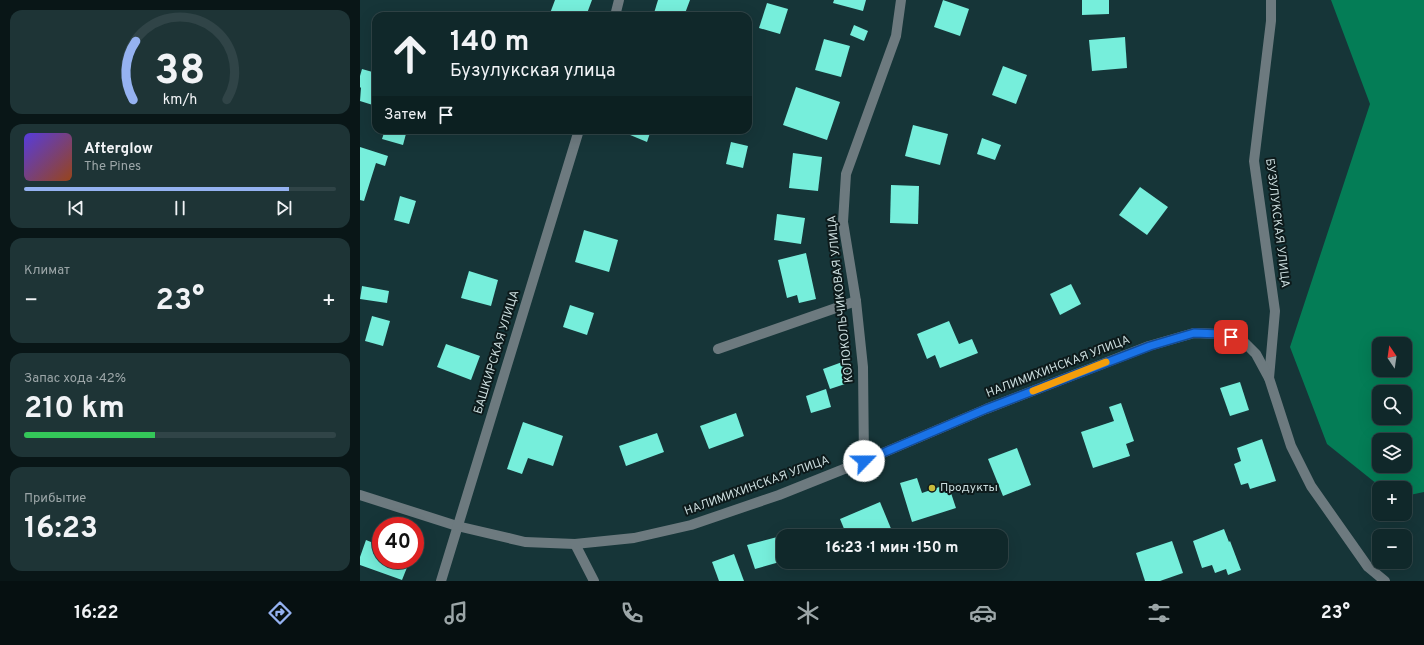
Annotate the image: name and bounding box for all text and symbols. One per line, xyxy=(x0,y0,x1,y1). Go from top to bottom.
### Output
text: 140 m xyxy=(450,25,529,61)
icon: ahead xyxy=(384,28,436,80)
text: 38 xyxy=(154,46,206,99)
text: Бузулукская улица xyxy=(450,60,616,83)
text: km/h xyxy=(163,91,197,109)
icon: arrive xyxy=(435,104,457,126)
text: Затем xyxy=(384,106,427,125)
text: Afterglow xyxy=(84,140,153,159)
street label: БУЗУЛУКСКАЯ УЛИЦА xyxy=(1261,157,1293,289)
text: The Pines xyxy=(84,159,141,175)
icon: previous xyxy=(65,197,87,219)
icon: pause xyxy=(169,197,191,219)
icon: next xyxy=(273,197,295,219)
street label: КОЛОКОЛЬЧИКОВАЯ УЛИЦА xyxy=(824,214,858,384)
text: Климат xyxy=(24,263,70,279)
text: 23° xyxy=(156,283,204,320)
text: − xyxy=(24,288,38,315)
text: + xyxy=(322,288,336,315)
street label: БАШКИРСКАЯ УЛИЦА xyxy=(471,288,523,416)
pin xyxy=(1214,320,1248,354)
icon: arrive xyxy=(1220,326,1242,348)
street label: НАЛИМИХИНСКАЯ УЛИЦА xyxy=(984,332,1132,402)
north arrow xyxy=(1372,337,1412,377)
map controls xyxy=(1372,337,1412,569)
text: Запас хода · 42% xyxy=(24,371,126,387)
button: search xyxy=(1372,385,1412,425)
text: 210 km xyxy=(24,391,125,428)
button: layers xyxy=(1372,433,1412,473)
position arrow xyxy=(843,440,885,482)
street label: НАЛИМИХИНСКАЯ УЛИЦА xyxy=(682,452,832,520)
place label: Продукты xyxy=(940,480,998,496)
button: + xyxy=(1372,481,1412,521)
marker: Продукты xyxy=(927,483,937,493)
text: Прибытие xyxy=(24,491,86,507)
text: 16:23 xyxy=(24,511,98,548)
speed limit sign: 40 xyxy=(372,517,424,569)
button: − xyxy=(1372,529,1412,569)
text: 16:23 · 1 мин · 150 m xyxy=(826,539,958,558)
icon: directions xyxy=(266,599,294,627)
icon: music xyxy=(442,599,470,627)
icon: phone xyxy=(618,599,646,627)
icon: climate xyxy=(794,599,822,627)
icon: car xyxy=(969,599,997,627)
icon: filters xyxy=(1145,599,1173,627)
text: 16:22 xyxy=(74,602,119,625)
text: 23° xyxy=(1321,602,1350,625)

